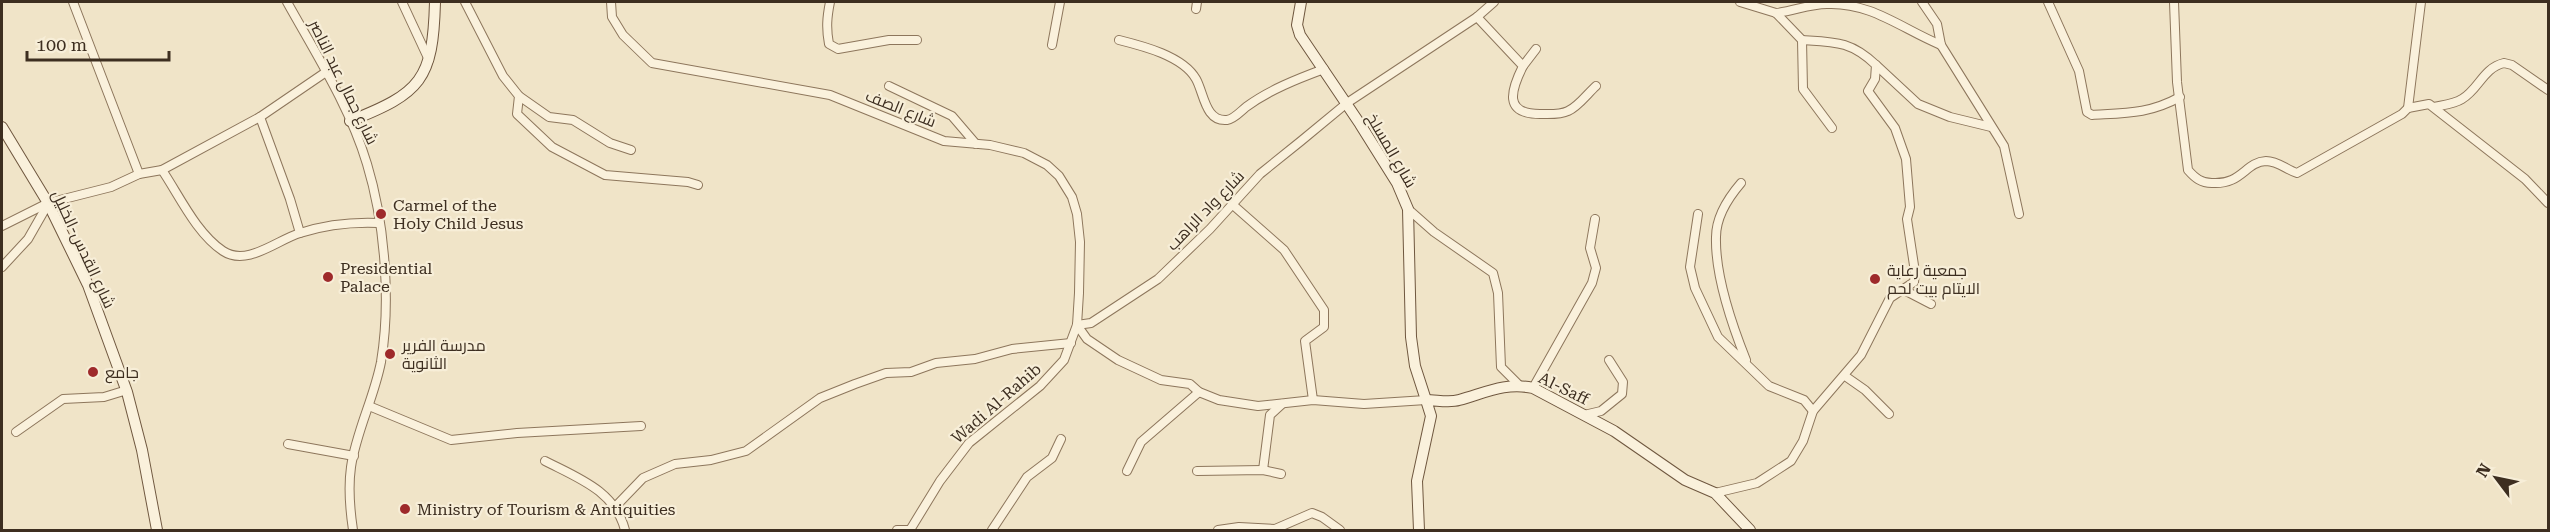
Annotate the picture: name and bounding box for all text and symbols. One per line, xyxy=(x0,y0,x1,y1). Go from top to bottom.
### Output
street label: شارع جمال عبد الناصر xyxy=(303,16,382,149)
scale bar xyxy=(27,24,170,62)
text: 100 m xyxy=(36,34,87,55)
street label: شارع الصف xyxy=(862,86,939,133)
street label: شارع المسلخ xyxy=(1361,109,1421,192)
street label: شارع واد الراهب xyxy=(1163,167,1250,256)
street label: شارع القدس-الخليل xyxy=(46,187,119,312)
place label: Carmel of the Holy Child Jesus xyxy=(393,196,524,233)
marker: Carmel of the Holy Child Jesus xyxy=(374,207,388,221)
place label: Presidential Palace xyxy=(340,259,432,296)
place label: جمعية رعاية الايتام بيت لحم xyxy=(1887,261,1980,300)
marker: Presidential Palace xyxy=(321,270,335,284)
marker: جمعية رعاية الايتام بيت لحم xyxy=(1868,272,1882,286)
place label: مدرسة الفرير الثانوية xyxy=(401,336,486,373)
marker: مدرسة الفرير الثانوية xyxy=(383,347,397,361)
street label: Wadi Al-Rahib xyxy=(948,359,1045,447)
place label: جامع xyxy=(105,363,139,384)
marker: جامع xyxy=(86,365,100,379)
street label: Al-Saff xyxy=(1535,368,1592,409)
north arrow xyxy=(2466,448,2526,508)
text: N xyxy=(2472,460,2495,481)
place label: Ministry of Tourism & Antiquities xyxy=(417,500,676,519)
marker: Ministry of Tourism & Antiquities xyxy=(398,502,412,516)

